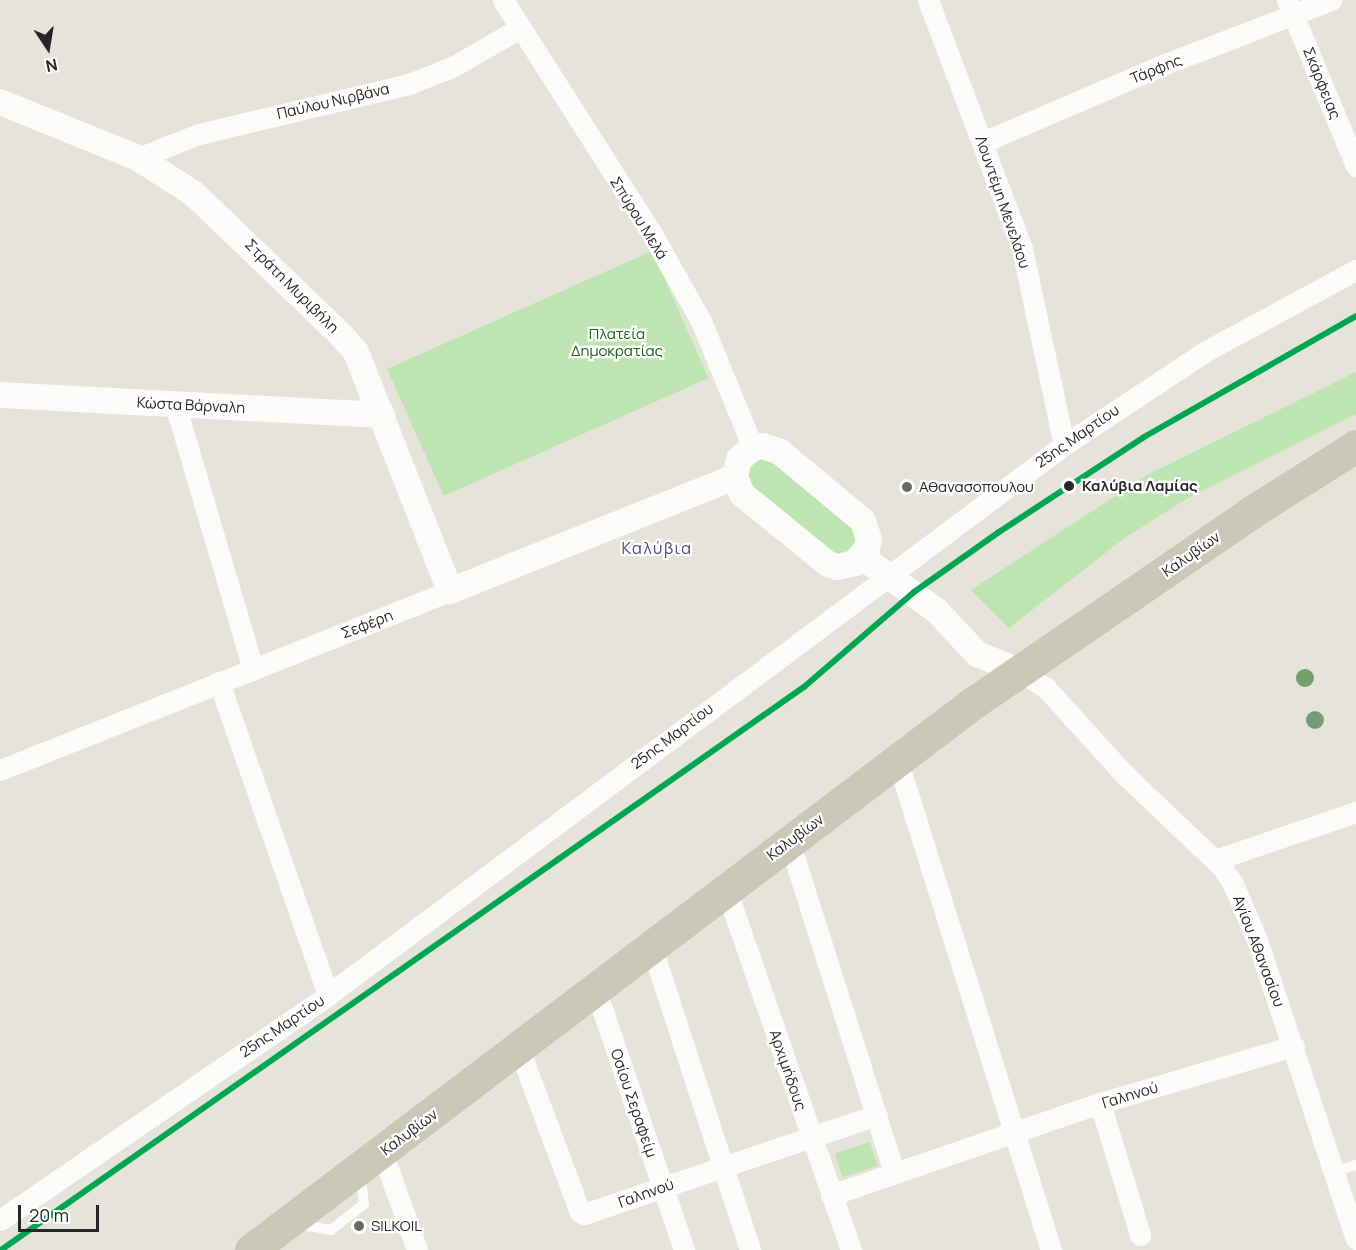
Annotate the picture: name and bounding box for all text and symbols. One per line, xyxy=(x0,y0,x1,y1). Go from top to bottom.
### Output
north arrow xyxy=(18,18,78,78)
street label: Σκάρφειας xyxy=(1299,44,1345,122)
street label: Τάρφης xyxy=(1128,51,1184,87)
text: N xyxy=(44,54,60,78)
street label: Παύλου Νιρβάνα xyxy=(275,79,391,123)
street label: Λουντέμη Μενελάου xyxy=(972,133,1034,271)
street label: Σπύρου Μελά xyxy=(606,173,672,263)
street label: Στράτη Μυριβήλη xyxy=(241,235,343,337)
park label: Πλατεία Δημοκρατίας xyxy=(571,324,663,359)
street label: Κώστα Βάρναλη xyxy=(136,393,246,417)
street label: 25ης Μαρτίου xyxy=(1032,400,1122,472)
marker: Καλύβια Λαμίας xyxy=(1060,477,1078,495)
place label: Καλύβια Λαμίας xyxy=(1082,477,1198,495)
place label: Αθανασοπουλου xyxy=(919,478,1034,496)
marker: Αθανασοπουλου xyxy=(900,480,914,494)
street label: Καλυβίων xyxy=(1159,528,1223,580)
district label: Καλύβια xyxy=(622,538,692,558)
street label: Σεφέρη xyxy=(339,606,395,642)
street label: 25ης Μαρτίου xyxy=(627,699,717,773)
street label: Καλυβίων xyxy=(763,810,827,864)
street label: Αγίου Αθανασίου xyxy=(1229,893,1289,1009)
street label: 25ης Μαρτίου xyxy=(236,991,328,1061)
street label: Αρχιμήδους xyxy=(766,1027,810,1113)
street label: Οσίου Σεραφείμ xyxy=(607,1046,661,1160)
street label: Γαληνού xyxy=(1100,1078,1160,1112)
street label: Καλυβίων xyxy=(377,1105,441,1159)
street label: Γαληνού xyxy=(616,1175,676,1211)
scale bar xyxy=(21,1193,102,1231)
text: 20 m xyxy=(29,1203,69,1227)
place label: SILKOIL xyxy=(371,1217,422,1235)
marker: SILKOIL xyxy=(352,1219,366,1233)

